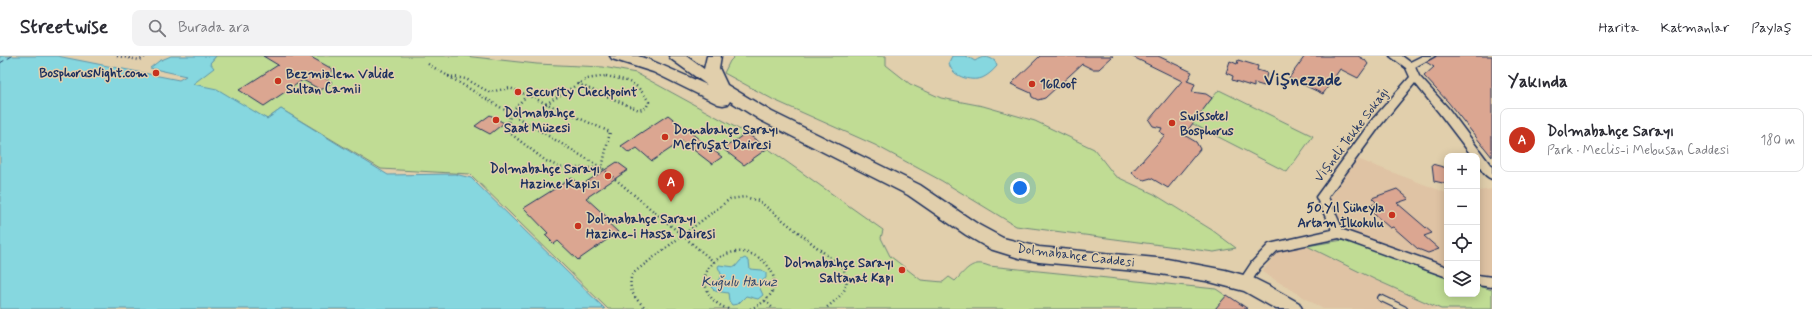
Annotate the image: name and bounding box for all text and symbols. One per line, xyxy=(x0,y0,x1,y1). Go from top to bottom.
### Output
search box xyxy=(132,10,412,46)
text: Streetwise xyxy=(20,15,108,40)
icon: search xyxy=(146,17,168,39)
text: Burada ara xyxy=(178,18,250,38)
text: Harita xyxy=(1598,19,1639,37)
text: Katmanlar xyxy=(1661,19,1729,37)
text: Paylaş xyxy=(1751,19,1792,37)
place label: BosphorusNight.com xyxy=(39,65,149,83)
place label: Bezmialem Valide Sultan Camii xyxy=(286,66,395,98)
marker: BosphorusNight.com xyxy=(151,68,161,78)
district label: Vişnezade xyxy=(1264,69,1342,91)
text: Yakında xyxy=(1508,71,1568,93)
marker: Bezmialem Valide Sultan Camii xyxy=(273,76,283,86)
place label: 16Roof xyxy=(1040,76,1077,93)
marker: 16Roof xyxy=(1027,79,1037,89)
place label: Security Checkpoint xyxy=(526,84,638,101)
street label: Vişneli Tekke Sokağı xyxy=(1311,84,1393,186)
marker: Security Checkpoint xyxy=(513,87,523,97)
place label: Dolmabahçe Saat Müzesi xyxy=(504,105,575,137)
place label: Swissotel Bosphorus xyxy=(1180,108,1234,140)
marker: Dolmabahçe Saat Müzesi xyxy=(491,115,501,125)
marker: Swissotel Bosphorus xyxy=(1167,118,1177,128)
place label: Domabahçe Sarayı Mefruşat Dairesi xyxy=(673,122,779,154)
text: Dolmabahçe Sarayı xyxy=(1547,122,1674,142)
marker: Domabahçe Sarayı Mefruşat Dairesi xyxy=(660,132,670,142)
text: A xyxy=(1518,132,1526,149)
text: 180 m xyxy=(1760,132,1795,149)
text: Park · Meclis-i Mebusan Caddesi xyxy=(1547,142,1729,159)
map controls xyxy=(1444,153,1480,297)
button: + xyxy=(1444,153,1480,189)
place label: Dolmabahçe Sarayı Hazine Kapısı xyxy=(490,161,600,193)
pin: A xyxy=(658,169,684,202)
marker: Dolmabahçe Sarayı Hazine Kapısı xyxy=(603,171,613,181)
your location xyxy=(1010,178,1030,198)
button: − xyxy=(1444,189,1480,225)
place label: 50.Yıl Süheyla Artam İlkokulu xyxy=(1297,200,1384,232)
marker: 50.Yıl Süheyla Artam İlkokulu xyxy=(1387,210,1397,220)
place label: Dolmabahçe Sarayı Hazine-i Hassa Dairesi xyxy=(586,211,716,243)
marker: Dolmabahçe Sarayı Hazine-i Hassa Dairesi xyxy=(573,221,583,231)
button: locate xyxy=(1444,225,1480,261)
street label: Dolmabahçe Caddesi xyxy=(1016,240,1136,272)
place label: Dolmabahçe Sarayı Saltanat Kapı xyxy=(784,255,894,287)
button: layers xyxy=(1444,261,1480,297)
marker: Dolmabahçe Sarayı Saltanat Kapı xyxy=(897,265,907,275)
water label: Kuğulu Havuz xyxy=(701,273,777,292)

